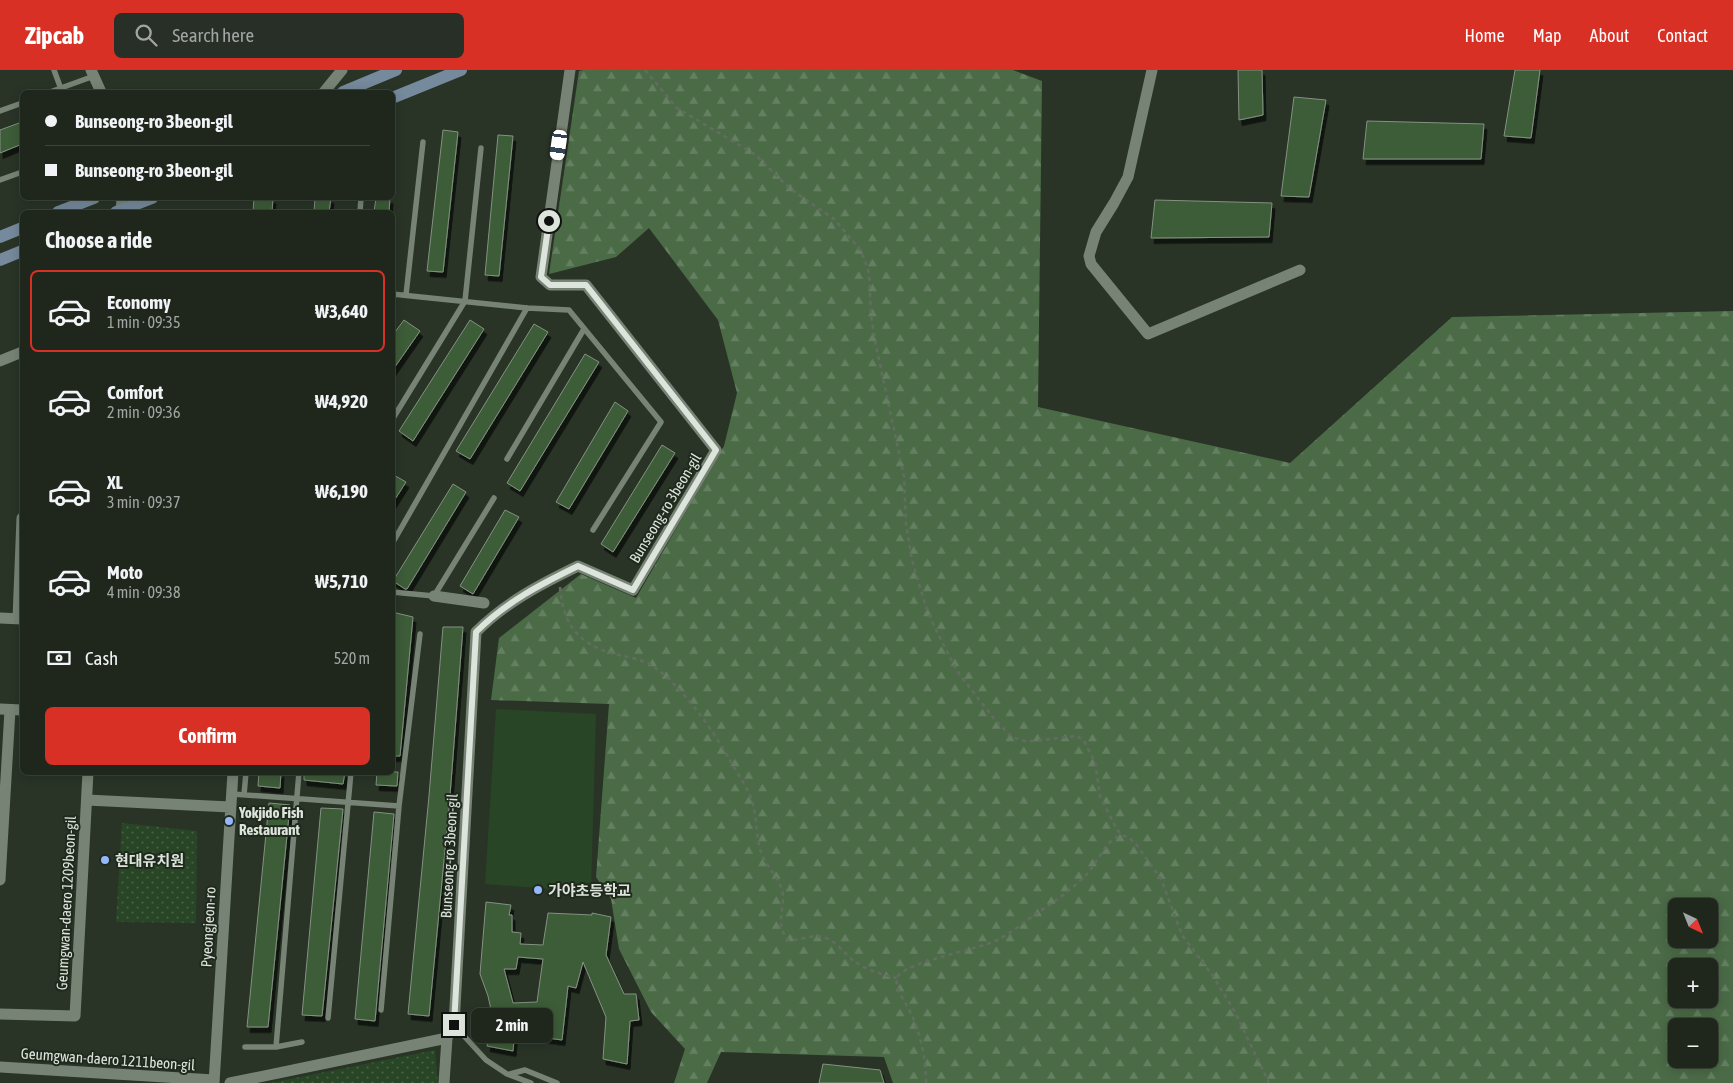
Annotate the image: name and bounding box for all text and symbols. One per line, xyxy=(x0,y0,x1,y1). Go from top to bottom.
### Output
search box xyxy=(114,13,464,58)
icon: search xyxy=(132,21,160,49)
text: Zipcab xyxy=(25,22,84,49)
text: Search here xyxy=(172,24,254,46)
text: Home xyxy=(1465,25,1505,46)
text: Map xyxy=(1533,25,1562,46)
text: About xyxy=(1590,25,1629,46)
text: Contact xyxy=(1657,25,1708,46)
text: Bunseong-ro 3beon-gil xyxy=(75,110,233,132)
car xyxy=(549,129,568,161)
text: Bunseong-ro 3beon-gil xyxy=(75,159,233,181)
route start xyxy=(538,210,560,232)
text: Choose a ride xyxy=(45,227,152,253)
icon: car xyxy=(47,289,92,334)
text: Economy xyxy=(107,291,171,313)
text: ₩3,640 xyxy=(315,300,368,322)
text: 1 min · 09:35 xyxy=(107,313,180,331)
icon: car xyxy=(47,379,92,424)
text: Comfort xyxy=(107,381,163,403)
text: ₩4,920 xyxy=(315,390,368,412)
text: 2 min · 09:36 xyxy=(107,403,180,421)
street label: Bunseong-ro 3beon-gil xyxy=(626,450,704,566)
icon: car xyxy=(47,469,92,514)
text: XL xyxy=(107,471,123,493)
text: ₩6,190 xyxy=(315,480,368,502)
text: 3 min · 09:37 xyxy=(107,493,180,511)
icon: car xyxy=(47,559,92,604)
text: Moto xyxy=(107,561,143,583)
text: ₩5,710 xyxy=(315,570,368,592)
text: 4 min · 09:38 xyxy=(107,583,180,601)
icon: cash xyxy=(45,644,73,672)
text: Cash xyxy=(85,647,118,669)
text: 520 m xyxy=(334,649,370,667)
button: Confirm xyxy=(45,707,370,765)
street label: Bunseong-ro 3beon-gil xyxy=(437,793,461,919)
place label: Yokjido Fish Restaurant xyxy=(238,804,304,838)
street label: Geumgwan-daero 1209beon-gil xyxy=(53,815,79,991)
marker: Yokjido Fish Restaurant xyxy=(223,815,235,827)
place label: 현대유치원 xyxy=(115,852,184,869)
marker: 현대유치원 xyxy=(99,854,111,866)
place label: 가야초등학교 xyxy=(548,882,631,899)
marker: 가야초등학교 xyxy=(532,884,544,896)
street label: Pyeongjeon-ro xyxy=(197,886,219,968)
north arrow xyxy=(1668,898,1718,948)
map controls xyxy=(1668,898,1718,1068)
button: + xyxy=(1668,958,1718,1008)
callout: 2 min xyxy=(472,1008,554,1042)
route end xyxy=(443,1014,465,1036)
text: 2 min xyxy=(496,1016,528,1034)
button: − xyxy=(1668,1018,1718,1068)
street label: Geumgwan-daero 1211beon-gil xyxy=(20,1044,196,1074)

